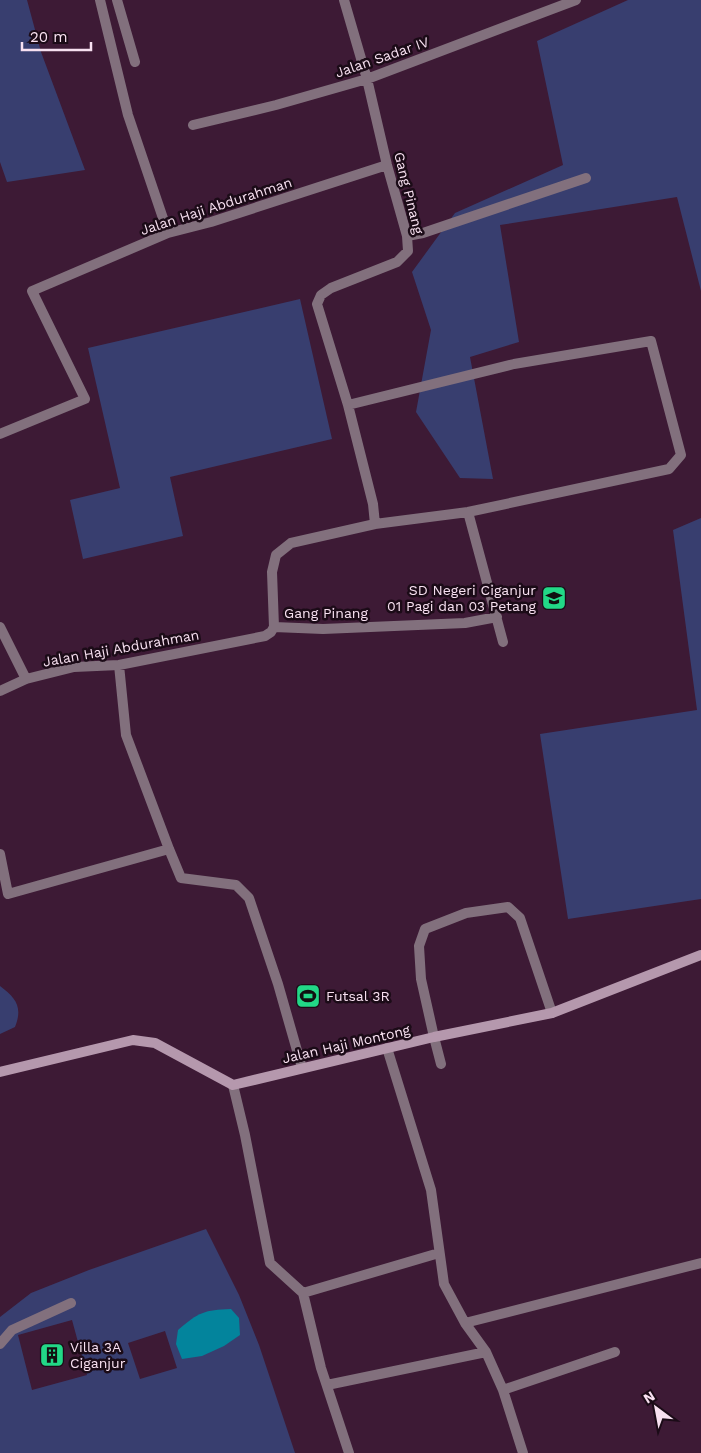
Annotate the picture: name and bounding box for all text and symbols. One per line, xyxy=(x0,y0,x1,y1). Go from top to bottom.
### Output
scale bar xyxy=(22,20,91,52)
text: 20 m xyxy=(30,28,68,46)
street label: Jalan Sadar IV xyxy=(333,33,431,81)
street label: Gang Pinang xyxy=(391,150,427,236)
street label: Jalan Haji Abdurahman xyxy=(138,174,294,238)
place label: SD Negeri Ciganjur 01 Pagi dan 03 Petang xyxy=(387,582,537,614)
school or university icon: SD Negeri Ciganjur 01 Pagi dan 03 Petang xyxy=(541,585,567,611)
street label: Gang Pinang xyxy=(284,605,369,621)
street label: Jalan Haji Abdurahman xyxy=(42,626,200,670)
sports icon: Futsal 3R xyxy=(295,983,321,1009)
place label: Futsal 3R xyxy=(326,988,390,1004)
street label: Jalan Haji Montong xyxy=(280,1021,412,1067)
place label: Villa 3A Ciganjur xyxy=(70,1339,126,1371)
building icon: Villa 3A Ciganjur xyxy=(39,1342,65,1368)
north arrow xyxy=(631,1383,681,1433)
text: N xyxy=(640,1387,658,1407)

